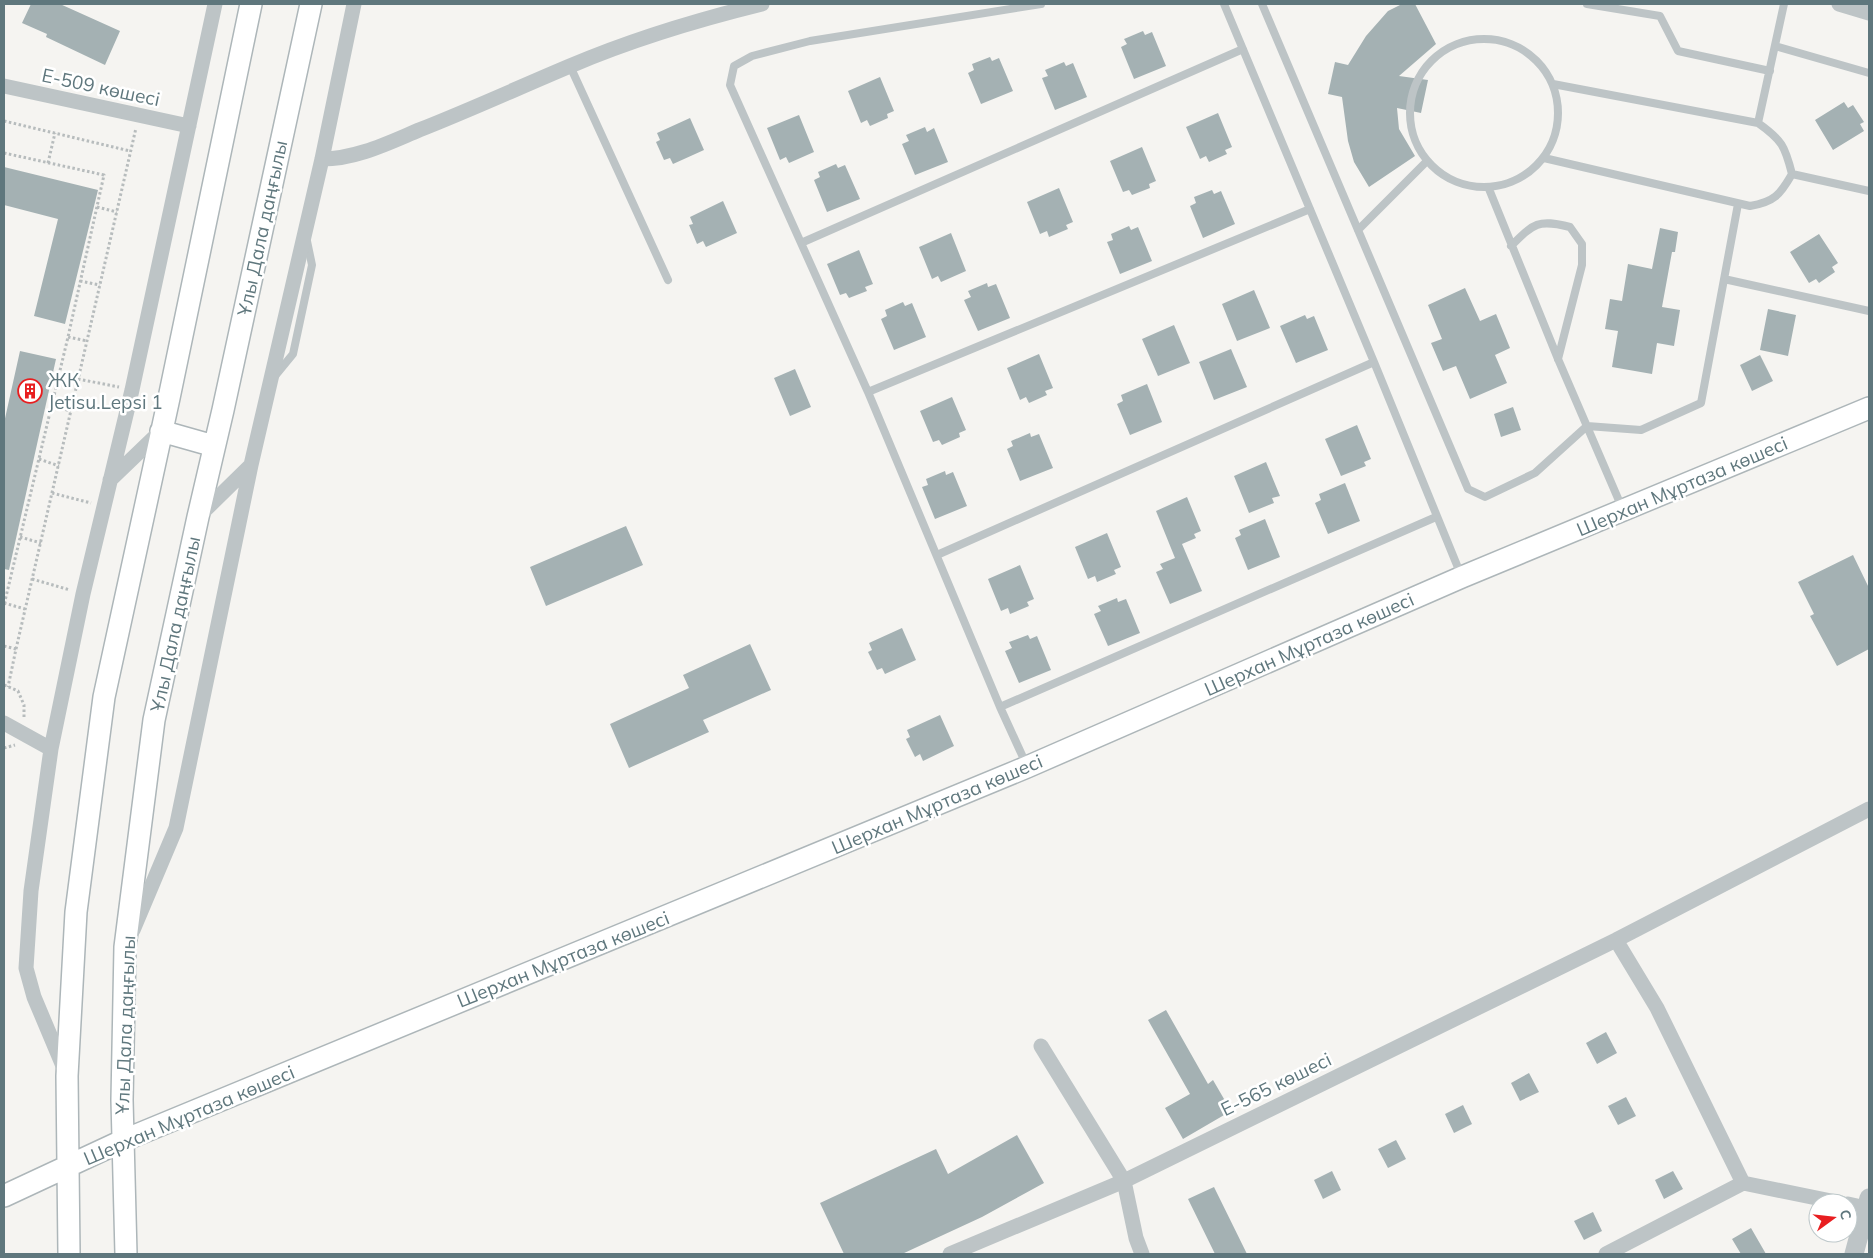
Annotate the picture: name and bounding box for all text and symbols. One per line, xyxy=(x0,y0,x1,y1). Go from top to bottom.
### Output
street label: Е-509 көшесі xyxy=(40,63,162,111)
street label: Ұлы Дала даңғылы xyxy=(231,138,292,319)
place label: ЖК Jetisu.Lepsi 1 xyxy=(48,368,163,414)
building icon: ЖК Jetisu.Lepsi 1 xyxy=(17,378,43,404)
street label: Шерхан Мұртаза көшесі xyxy=(1573,431,1791,541)
street label: Ұлы Дала даңғылы xyxy=(144,534,205,715)
street label: Шерхан Мұртаза көшесі xyxy=(1201,587,1417,701)
street label: Шерхан Мұртаза көшесі xyxy=(828,749,1046,859)
street label: Шерхан Мұртаза көшесі xyxy=(453,905,673,1013)
street label: Ұлы Дала даңғылы xyxy=(110,935,140,1116)
street label: Е-565 көшесі xyxy=(1217,1047,1335,1121)
street label: Шерхан Мұртаза көшесі xyxy=(80,1060,298,1170)
north arrow xyxy=(1808,1193,1858,1243)
text: С xyxy=(1836,1208,1855,1222)

